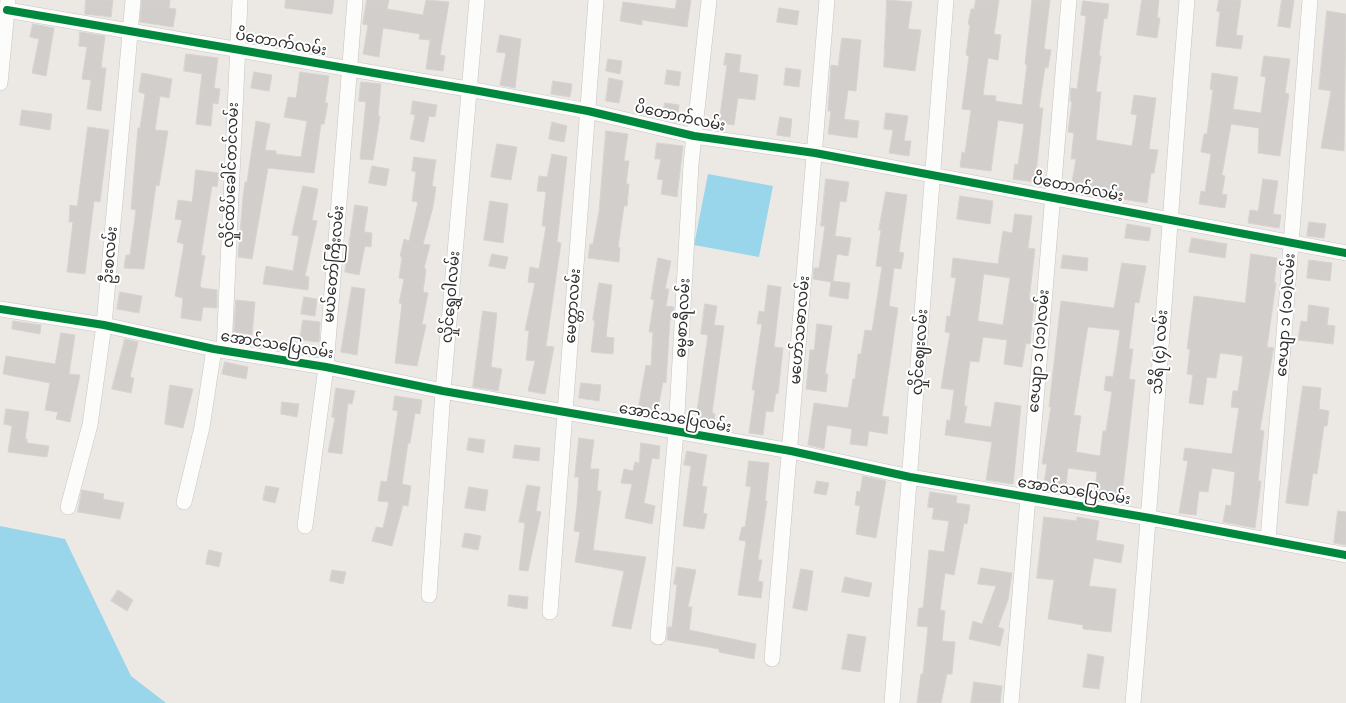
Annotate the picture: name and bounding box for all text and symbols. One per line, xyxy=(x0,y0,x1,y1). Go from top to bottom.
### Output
street label: ပိတောက်လမ်း xyxy=(234,26,328,60)
street label: ပိတောက်လမ်း xyxy=(633,99,727,135)
street label: လှိုင်ထိပ်ခေါင်တင်လမ်း xyxy=(219,102,243,248)
street label: ပိတောက်လမ်း xyxy=(1031,170,1125,206)
street label: မယ်တော်ကြီးလမ်း xyxy=(320,205,348,323)
street label: ဦးစလမ်း xyxy=(99,226,121,284)
street label: လှိုင်ရွှေဝါလမ်း xyxy=(438,250,464,344)
street label: ဇေယျာ ၁ (၁၀)လမ်း xyxy=(1273,253,1299,377)
street label: မေတ္တာလမ်း xyxy=(561,268,585,344)
street label: မဟော်သဓာလမ်း xyxy=(786,275,814,385)
street label: ဓမ္မစာရီလမ်း xyxy=(672,278,694,358)
street label: ဇေယျာ ၁ (၁၁)လမ်း xyxy=(1025,289,1053,413)
street label: လှိုင်ဈေးလမ်း xyxy=(908,308,932,396)
street label: သီရိ (၄) လမ်း xyxy=(1148,309,1172,395)
street label: အောင်သပြေလမ်း xyxy=(219,327,335,363)
street label: အောင်သပြေလမ်း xyxy=(617,399,733,437)
street label: အောင်သပြေလမ်း xyxy=(1016,473,1132,509)

